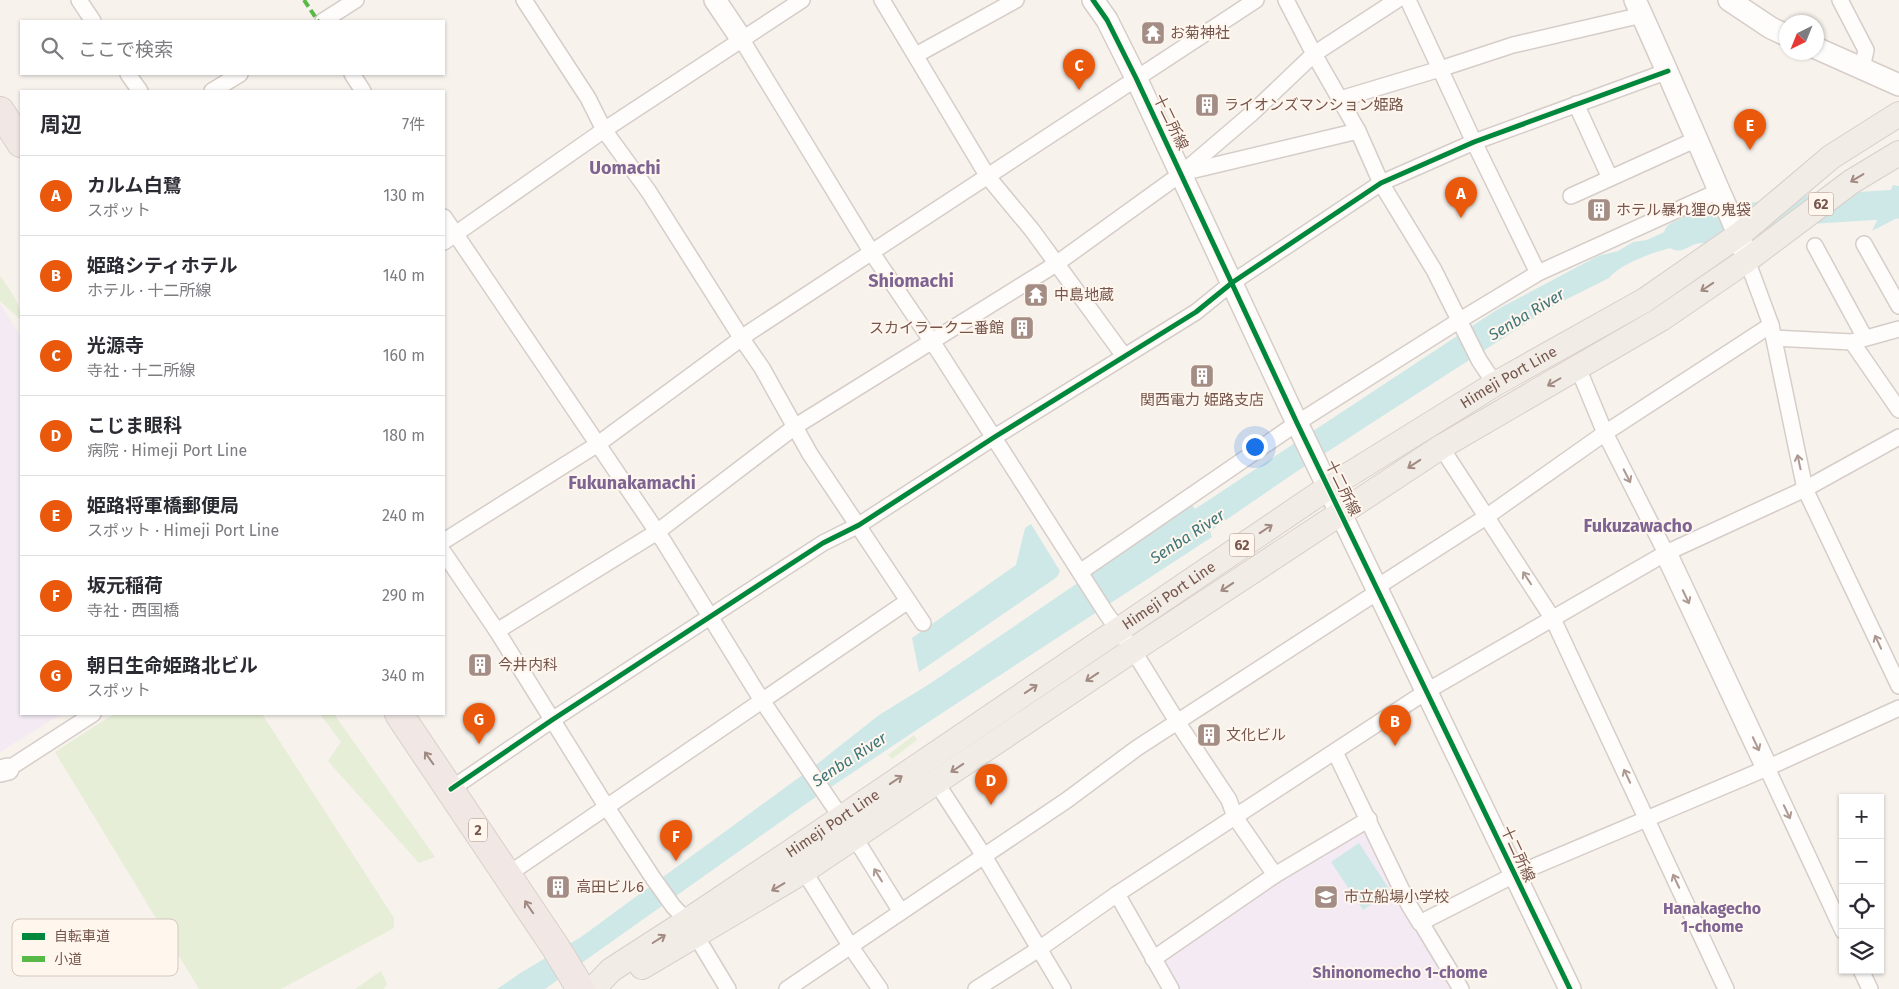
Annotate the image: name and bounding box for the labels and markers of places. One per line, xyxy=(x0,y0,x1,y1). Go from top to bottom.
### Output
temple icon: お菊神社 xyxy=(1140,20,1166,46)
place label: お菊神社 xyxy=(1170,24,1230,42)
pin: C xyxy=(1063,49,1095,90)
building icon: ライオンズマンション姫路 xyxy=(1194,92,1220,118)
place label: ライオンズマンション姫路 xyxy=(1224,96,1404,114)
pin: E xyxy=(1734,109,1766,150)
pin: A xyxy=(1445,177,1477,218)
building icon: ホテル暴れ狸の鬼袋 xyxy=(1586,197,1612,223)
place label: ホテル暴れ狸の鬼袋 xyxy=(1616,201,1751,219)
temple icon: 中島地蔵 xyxy=(1023,282,1049,308)
place label: 中島地蔵 xyxy=(1054,286,1114,304)
building icon: スカイラーク二番館 xyxy=(1009,315,1035,341)
place label: スカイラーク二番館 xyxy=(869,319,1004,337)
building icon: 関西電力 姫路支店 xyxy=(1189,363,1215,389)
place label: 関西電力 姫路支店 xyxy=(1140,391,1264,409)
building icon: 今井内科 xyxy=(467,652,493,678)
place label: 今井内科 xyxy=(498,656,558,674)
pin: G xyxy=(463,703,495,744)
pin: B xyxy=(1379,705,1411,746)
building icon: 文化ビル xyxy=(1196,722,1222,748)
place label: 文化ビル xyxy=(1226,726,1286,744)
pin: D xyxy=(975,764,1007,805)
pin: F xyxy=(660,820,692,861)
building icon: 高田ビル6 xyxy=(545,874,571,900)
place label: 高田ビル6 xyxy=(576,878,644,896)
school or university icon: 市立船場小学校 xyxy=(1313,884,1339,910)
place label: 市立船場小学校 xyxy=(1344,888,1449,906)

